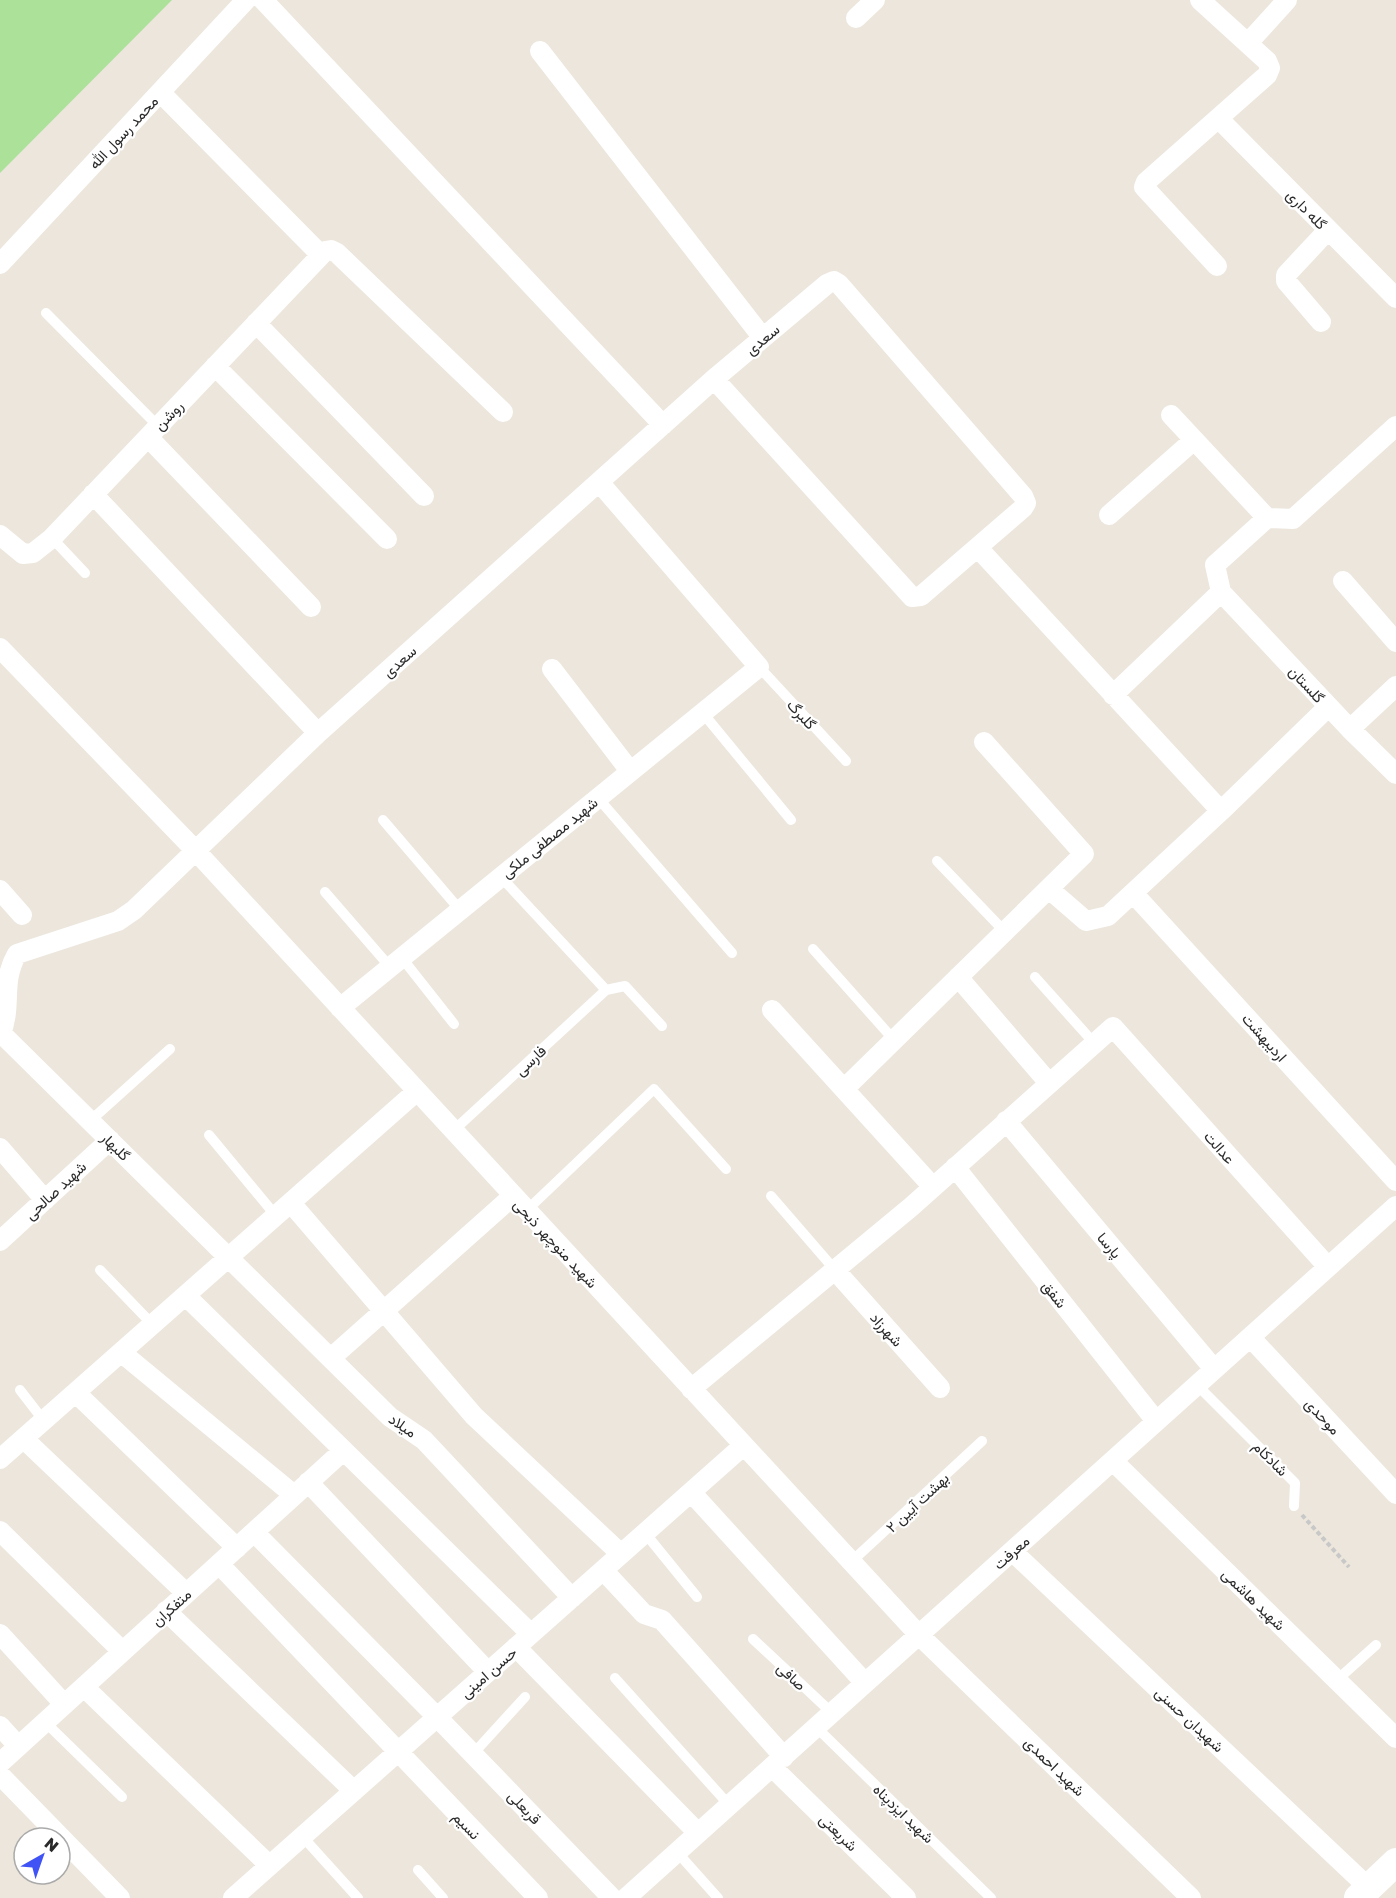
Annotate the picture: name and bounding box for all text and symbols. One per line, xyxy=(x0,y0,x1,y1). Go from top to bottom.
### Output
street label: محمد رسول الله xyxy=(85,92,162,173)
street label: گله داری xyxy=(1282,185,1331,234)
street label: سعدی xyxy=(741,319,784,360)
street label: روشن xyxy=(150,396,188,435)
street label: سعدی xyxy=(378,641,421,682)
street label: گلستان xyxy=(1285,662,1329,707)
street label: گلبرگ xyxy=(783,695,820,734)
street label: شهید مصطفی ملکی xyxy=(497,793,602,883)
street label: اردیبهشت xyxy=(1238,1009,1291,1065)
street label: فارسی xyxy=(511,1041,551,1080)
street label: گلبهار xyxy=(96,1127,134,1165)
street label: عدالت xyxy=(1201,1127,1239,1167)
street label: شهید صالحی xyxy=(21,1157,91,1224)
street label: شهید منوچهر ذبحی xyxy=(509,1195,602,1293)
street label: پارسا xyxy=(1092,1228,1126,1263)
street label: شفق xyxy=(1037,1277,1071,1313)
street label: شهرزاد xyxy=(866,1308,907,1351)
street label: موحدی xyxy=(1300,1394,1344,1439)
street label: میلاد xyxy=(385,1409,420,1442)
street label: شادکام xyxy=(1248,1437,1292,1481)
street label: بهشت آیین ۲ xyxy=(882,1468,953,1537)
street label: معرفت xyxy=(989,1531,1033,1574)
street label: شهید هاشمی xyxy=(1217,1564,1290,1635)
street label: متفکران xyxy=(148,1585,195,1630)
street label: حسن امینی xyxy=(456,1643,521,1703)
street label: صافی xyxy=(772,1658,810,1695)
street label: شهیدان حسنی xyxy=(1150,1683,1228,1757)
street label: شهید احمدی xyxy=(1020,1733,1089,1801)
street label: شهید ایزدپناه xyxy=(868,1780,938,1848)
street label: قربعلی xyxy=(503,1786,545,1829)
street label: نسیم xyxy=(448,1807,485,1844)
street label: شریعتی xyxy=(815,1810,862,1856)
north arrow xyxy=(12,1826,72,1886)
text: N xyxy=(41,1833,63,1856)

